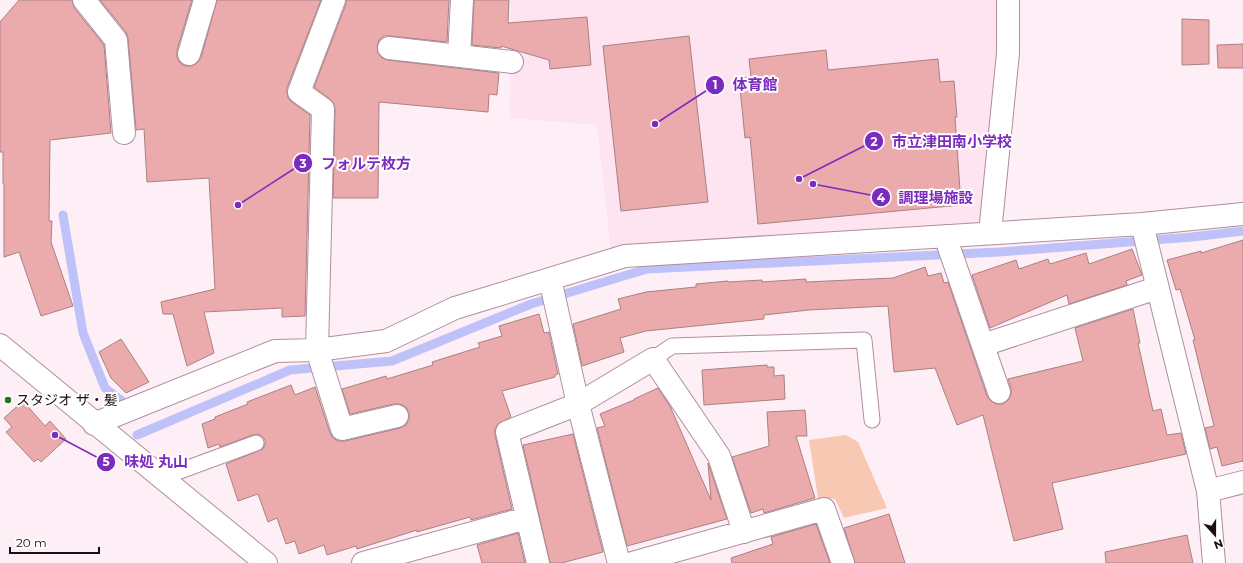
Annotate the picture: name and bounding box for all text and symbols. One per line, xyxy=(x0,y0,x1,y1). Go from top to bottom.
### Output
callout: 体育館 xyxy=(705,72,786,99)
text: 体育館 xyxy=(732,75,778,94)
text: 1 xyxy=(713,77,717,92)
callout: 市立津田南小学校 xyxy=(864,128,1020,155)
text: 市立津田南小学校 xyxy=(892,132,1012,151)
text: 2 xyxy=(870,134,878,149)
callout: フォルテ枚方 xyxy=(293,150,419,177)
text: フォルテ枚方 xyxy=(321,154,411,173)
text: 3 xyxy=(298,156,307,171)
callout: 調理場施設 xyxy=(871,184,982,211)
text: 調理場施設 xyxy=(898,188,974,207)
text: 4 xyxy=(877,190,886,205)
place label: スタジオ ザ・髪 xyxy=(16,391,118,409)
marker: スタジオ ザ・髪 xyxy=(3,395,13,405)
callout: 味処 丸山 xyxy=(96,448,197,475)
text: 味処 丸山 xyxy=(124,452,188,471)
text: 5 xyxy=(102,454,110,469)
north arrow xyxy=(1195,515,1235,555)
scale bar xyxy=(10,529,99,555)
text: 20 m xyxy=(16,535,47,550)
text: N xyxy=(1212,536,1225,552)

